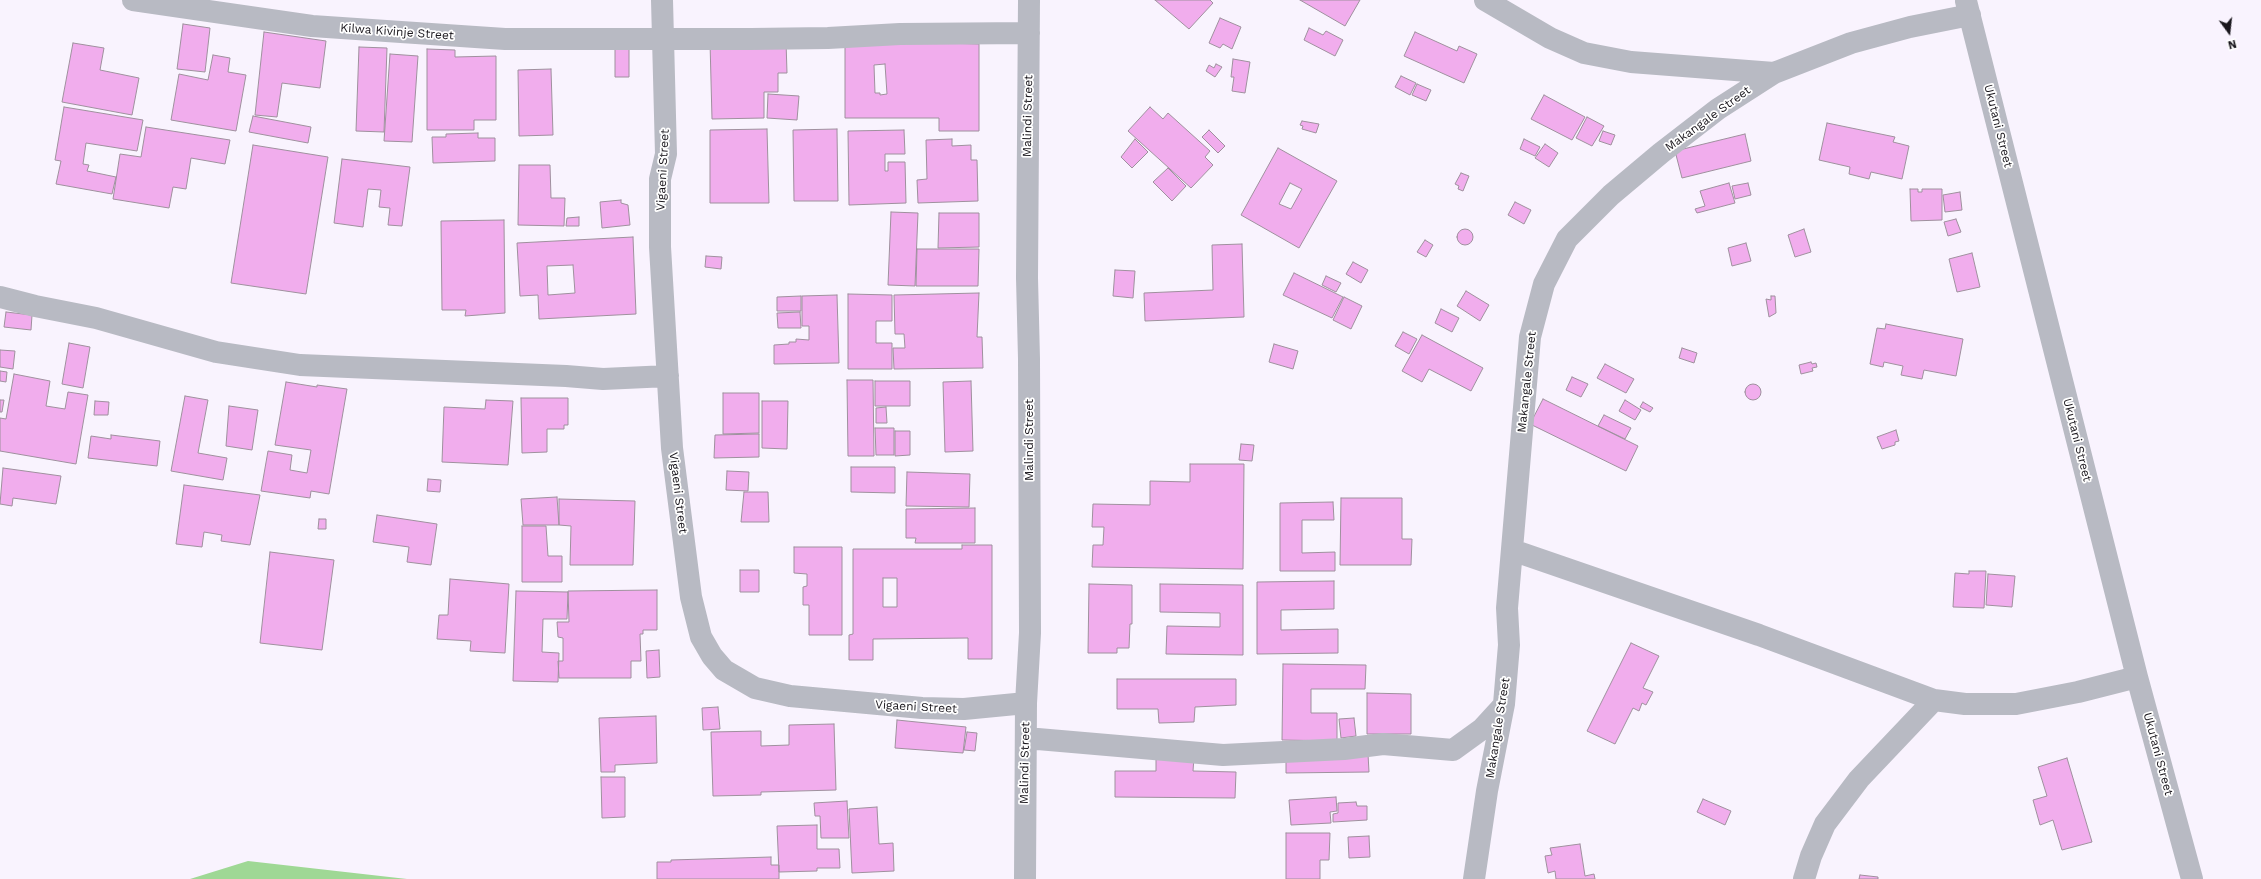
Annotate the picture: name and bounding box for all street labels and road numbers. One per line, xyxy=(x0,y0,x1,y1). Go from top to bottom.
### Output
street label: Kilwa Kivinje Street xyxy=(340,21,454,43)
street label: Malindi Street xyxy=(1020,75,1036,157)
street label: Makangale Street xyxy=(1663,83,1753,155)
street label: Ukutani Street xyxy=(1981,83,2015,169)
street label: Vigaeni Street xyxy=(654,129,672,211)
street label: Makangale Street xyxy=(1515,331,1539,433)
street label: Ukutani Street xyxy=(2060,397,2094,483)
street label: Malindi Street xyxy=(1022,399,1036,481)
street label: Vigaeni Street xyxy=(666,451,690,535)
street label: Makangale Street xyxy=(1483,677,1513,779)
street label: Vigaeni Street xyxy=(875,698,957,716)
street label: Ukutani Street xyxy=(2140,711,2176,797)
street label: Malindi Street xyxy=(1017,722,1033,804)

